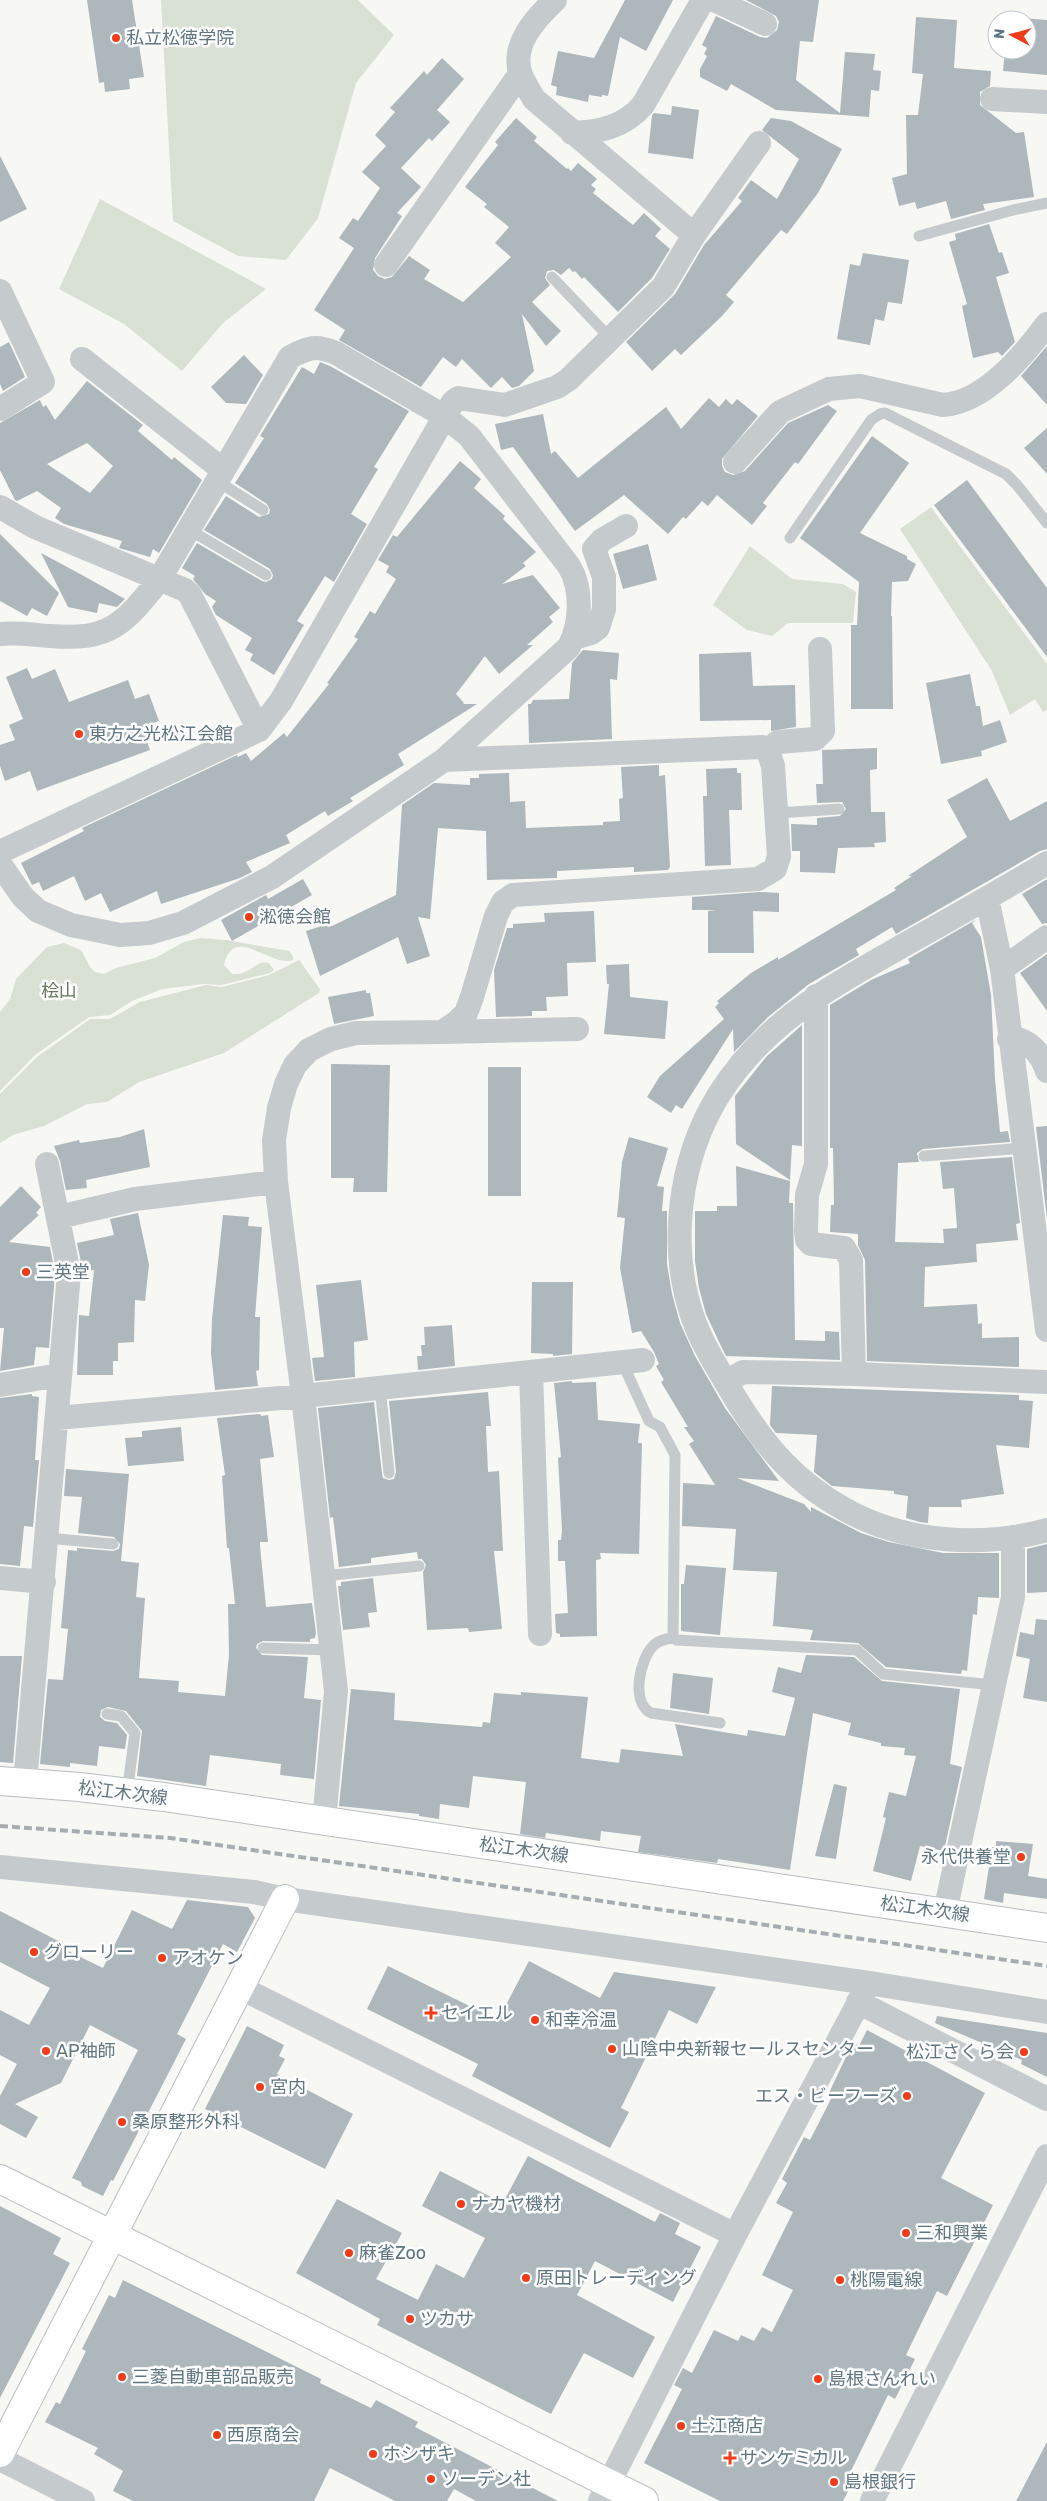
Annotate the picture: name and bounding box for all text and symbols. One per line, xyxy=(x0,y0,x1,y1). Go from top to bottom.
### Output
north arrow xyxy=(987,10,1037,60)
place label: 私立松徳学院 xyxy=(126,27,234,49)
text: N xyxy=(991,28,1009,40)
marker: 私立松徳学院 xyxy=(110,32,122,44)
place label: 東方之光松江会館 xyxy=(89,723,233,745)
marker: 東方之光松江会館 xyxy=(73,728,85,740)
place label: 淞徳会館 xyxy=(259,906,331,928)
marker: 淞徳会館 xyxy=(243,911,255,923)
park label: 桧山 xyxy=(41,980,77,1002)
place label: 三英堂 xyxy=(36,1261,90,1283)
marker: 三英堂 xyxy=(20,1266,32,1278)
street label: 松江木次線 xyxy=(77,1777,169,1809)
street label: 松江木次線 xyxy=(478,1833,570,1867)
place label: 永代供養堂 xyxy=(921,1846,1011,1868)
marker: 永代供養堂 xyxy=(1015,1851,1027,1863)
street label: 松江木次線 xyxy=(879,1892,971,1926)
place label: グローリー xyxy=(44,1941,134,1963)
marker: グローリー xyxy=(28,1946,40,1958)
place label: アオケン xyxy=(172,1947,243,1969)
marker: アオケン xyxy=(156,1952,168,1964)
place label: セイエル xyxy=(441,2002,513,2024)
marker: セイエル xyxy=(425,2007,437,2019)
place label: 和幸冷温 xyxy=(545,2009,617,2031)
marker: 和幸冷温 xyxy=(529,2014,541,2026)
place label: 山陰中央新報セールスセンター xyxy=(622,2038,874,2060)
place label: AP袖師 xyxy=(56,2040,116,2062)
place label: 松江さくら会 xyxy=(906,2041,1014,2063)
marker: 山陰中央新報セールスセンター xyxy=(606,2043,618,2055)
marker: AP袖師 xyxy=(40,2045,52,2057)
marker: 松江さくら会 xyxy=(1018,2046,1030,2058)
place label: 宮内 xyxy=(270,2076,306,2098)
marker: 宮内 xyxy=(254,2081,266,2093)
place label: エス・ビーフーズ xyxy=(755,2085,897,2107)
marker: エス・ビーフーズ xyxy=(901,2090,913,2102)
place label: 桑原整形外科 xyxy=(132,2111,240,2133)
marker: 桑原整形外科 xyxy=(116,2116,128,2128)
place label: ナカヤ機材 xyxy=(471,2193,561,2215)
marker: ナカヤ機材 xyxy=(455,2198,467,2210)
place label: 三和興業 xyxy=(916,2222,988,2244)
marker: 三和興業 xyxy=(900,2227,912,2239)
place label: 麻雀Zoo xyxy=(359,2242,426,2264)
marker: 麻雀Zoo xyxy=(343,2247,355,2259)
place label: 原田トレーディング xyxy=(536,2267,697,2289)
place label: 桃陽電線 xyxy=(850,2269,922,2291)
marker: 原田トレーディング xyxy=(520,2272,532,2284)
marker: 桃陽電線 xyxy=(834,2274,846,2286)
place label: ツカサ xyxy=(420,2308,474,2330)
marker: ツカサ xyxy=(404,2313,416,2325)
place label: 三菱自動車部品販売 xyxy=(132,2366,294,2388)
place label: 島根さんれい xyxy=(828,2368,936,2390)
marker: 三菱自動車部品販売 xyxy=(116,2371,128,2383)
marker: 島根さんれい xyxy=(812,2373,824,2385)
place label: 土江商店 xyxy=(691,2415,763,2437)
marker: 土江商店 xyxy=(675,2420,687,2432)
place label: 西原商会 xyxy=(227,2424,299,2446)
marker: 西原商会 xyxy=(211,2429,223,2441)
place label: ホシザキ xyxy=(383,2443,455,2465)
place label: サンケミカル xyxy=(740,2447,847,2469)
marker: ホシザキ xyxy=(367,2448,379,2460)
marker: サンケミカル xyxy=(724,2452,736,2464)
place label: ソーデン社 xyxy=(441,2468,531,2490)
place label: 島根銀行 xyxy=(844,2471,916,2493)
marker: ソーデン社 xyxy=(425,2473,437,2485)
marker: 島根銀行 xyxy=(828,2476,840,2488)

